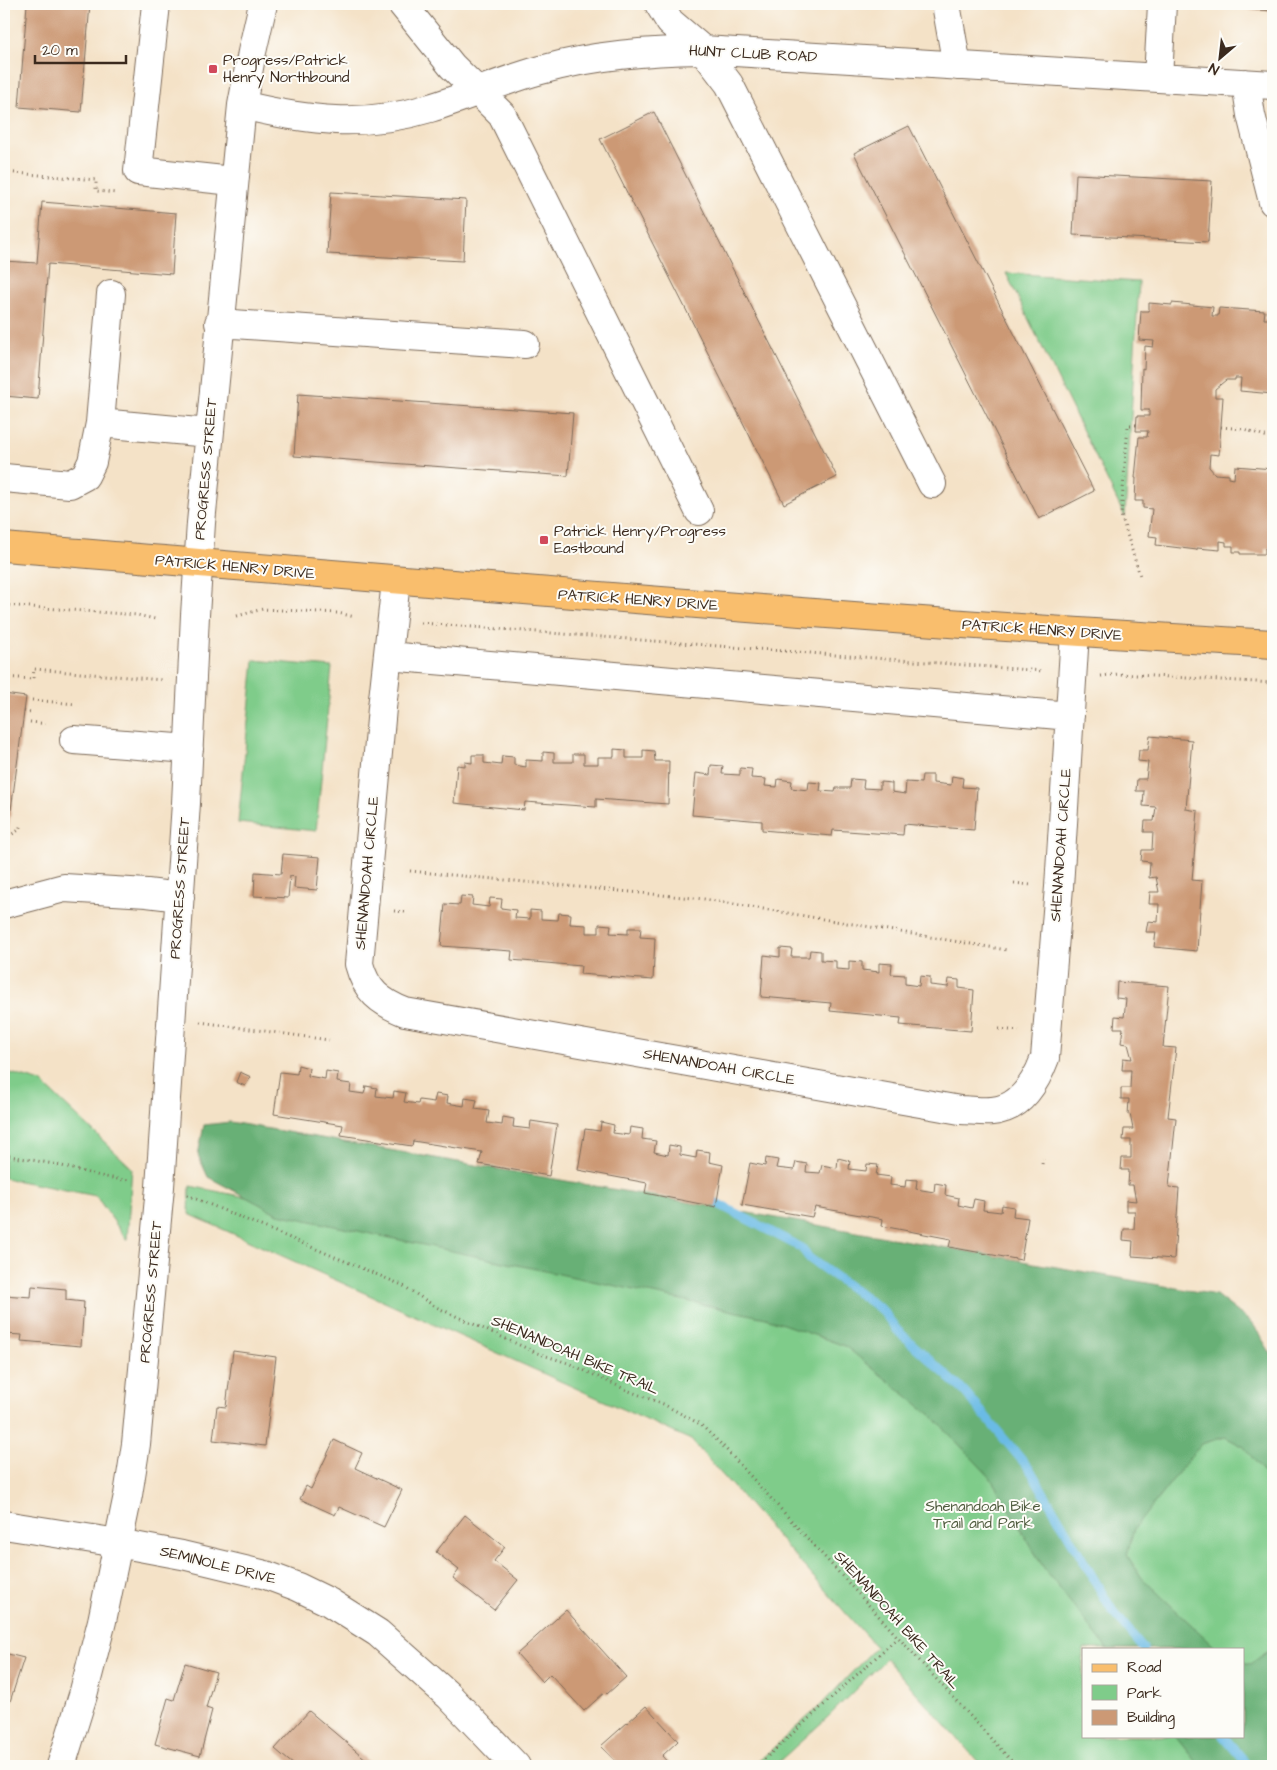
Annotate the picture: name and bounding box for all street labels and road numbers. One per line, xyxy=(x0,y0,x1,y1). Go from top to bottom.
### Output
street label: HUNT CLUB ROAD xyxy=(688,40,818,68)
street label: PROGRESS STREET xyxy=(189,397,223,541)
street label: PATRICK HENRY DRIVE xyxy=(154,550,316,584)
street label: PATRICK HENRY DRIVE xyxy=(557,584,719,616)
street label: PATRICK HENRY DRIVE xyxy=(961,614,1123,646)
street label: SHENANDOAH CIRCLE xyxy=(1045,767,1077,923)
street label: SHENANDOAH CIRCLE xyxy=(350,795,384,951)
street label: PROGRESS STREET xyxy=(165,816,195,960)
street label: SHENANDOAH CIRCLE xyxy=(641,1043,797,1091)
street label: PROGRESS STREET xyxy=(134,1220,168,1364)
street label: SHENANDOAH BIKE TRAIL xyxy=(488,1310,662,1400)
street label: SEMINOLE DRIVE xyxy=(158,1540,278,1590)
street label: SHENANDOAH BIKE TRAIL xyxy=(829,1546,965,1694)

